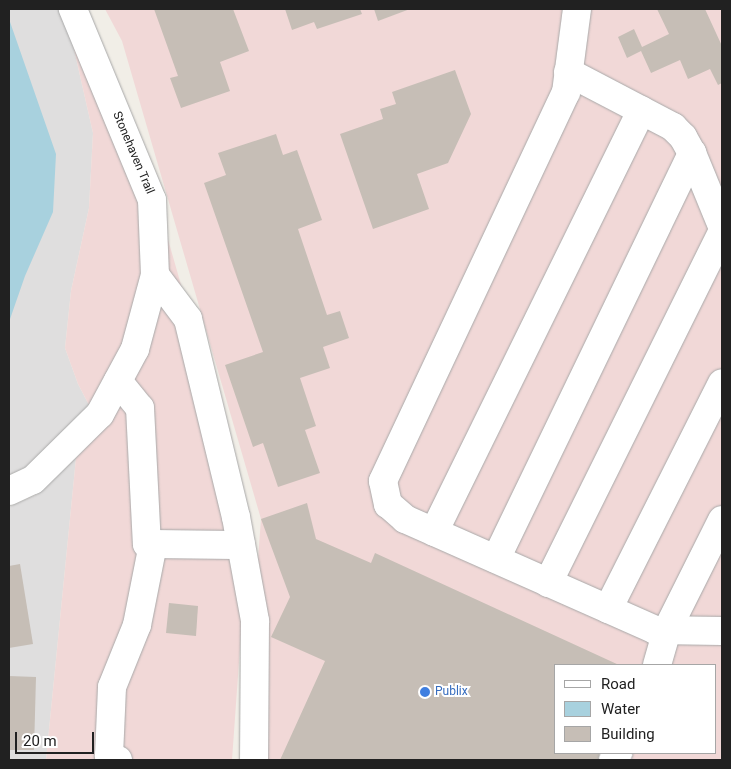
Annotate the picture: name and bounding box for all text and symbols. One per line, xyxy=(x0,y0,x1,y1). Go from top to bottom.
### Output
street label: Stonehaven Trail xyxy=(109,109,157,197)
legend xyxy=(554,664,716,754)
text: Road xyxy=(601,675,635,693)
place label: Publix xyxy=(435,685,468,699)
marker: Publix xyxy=(419,686,431,698)
text: Water xyxy=(601,700,640,718)
scale bar xyxy=(18,722,96,754)
text: Building xyxy=(601,725,655,743)
text: 20 m xyxy=(23,732,57,750)

